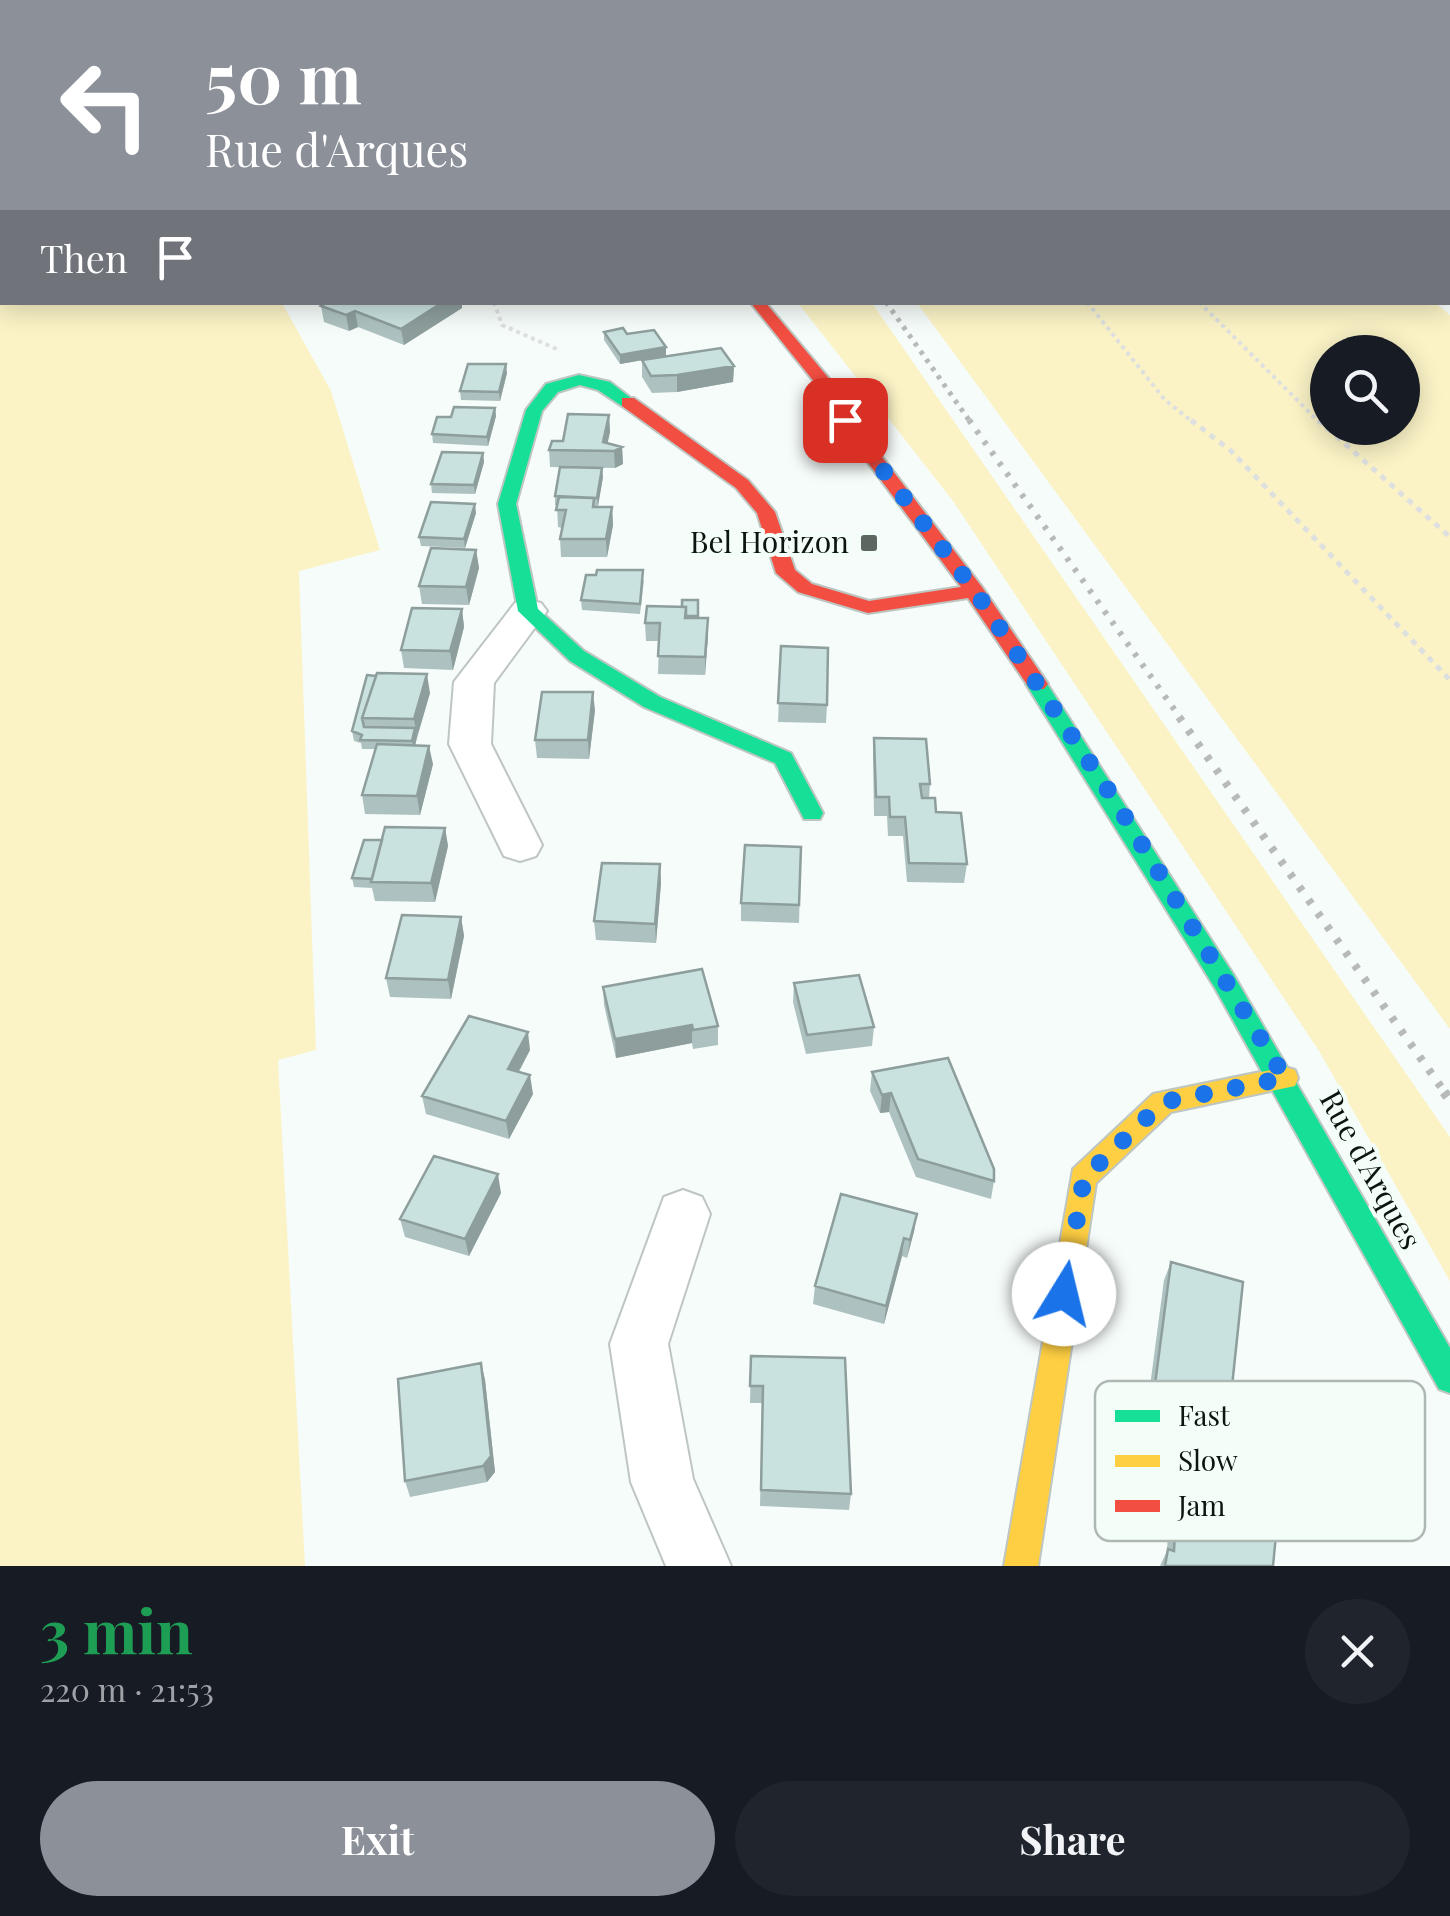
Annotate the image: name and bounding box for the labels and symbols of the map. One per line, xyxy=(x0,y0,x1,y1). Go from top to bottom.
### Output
pin xyxy=(803,378,888,463)
place label: Bel Horizon xyxy=(690,521,849,561)
marker: Bel Horizon xyxy=(858,532,880,554)
street label: Rue d'Arques xyxy=(1312,1083,1432,1256)
position arrow xyxy=(1012,1242,1116,1346)
legend xyxy=(1095,1381,1425,1541)
text: Fast xyxy=(1178,1396,1231,1433)
text: Slow xyxy=(1178,1441,1238,1478)
text: Jam xyxy=(1177,1486,1225,1523)

